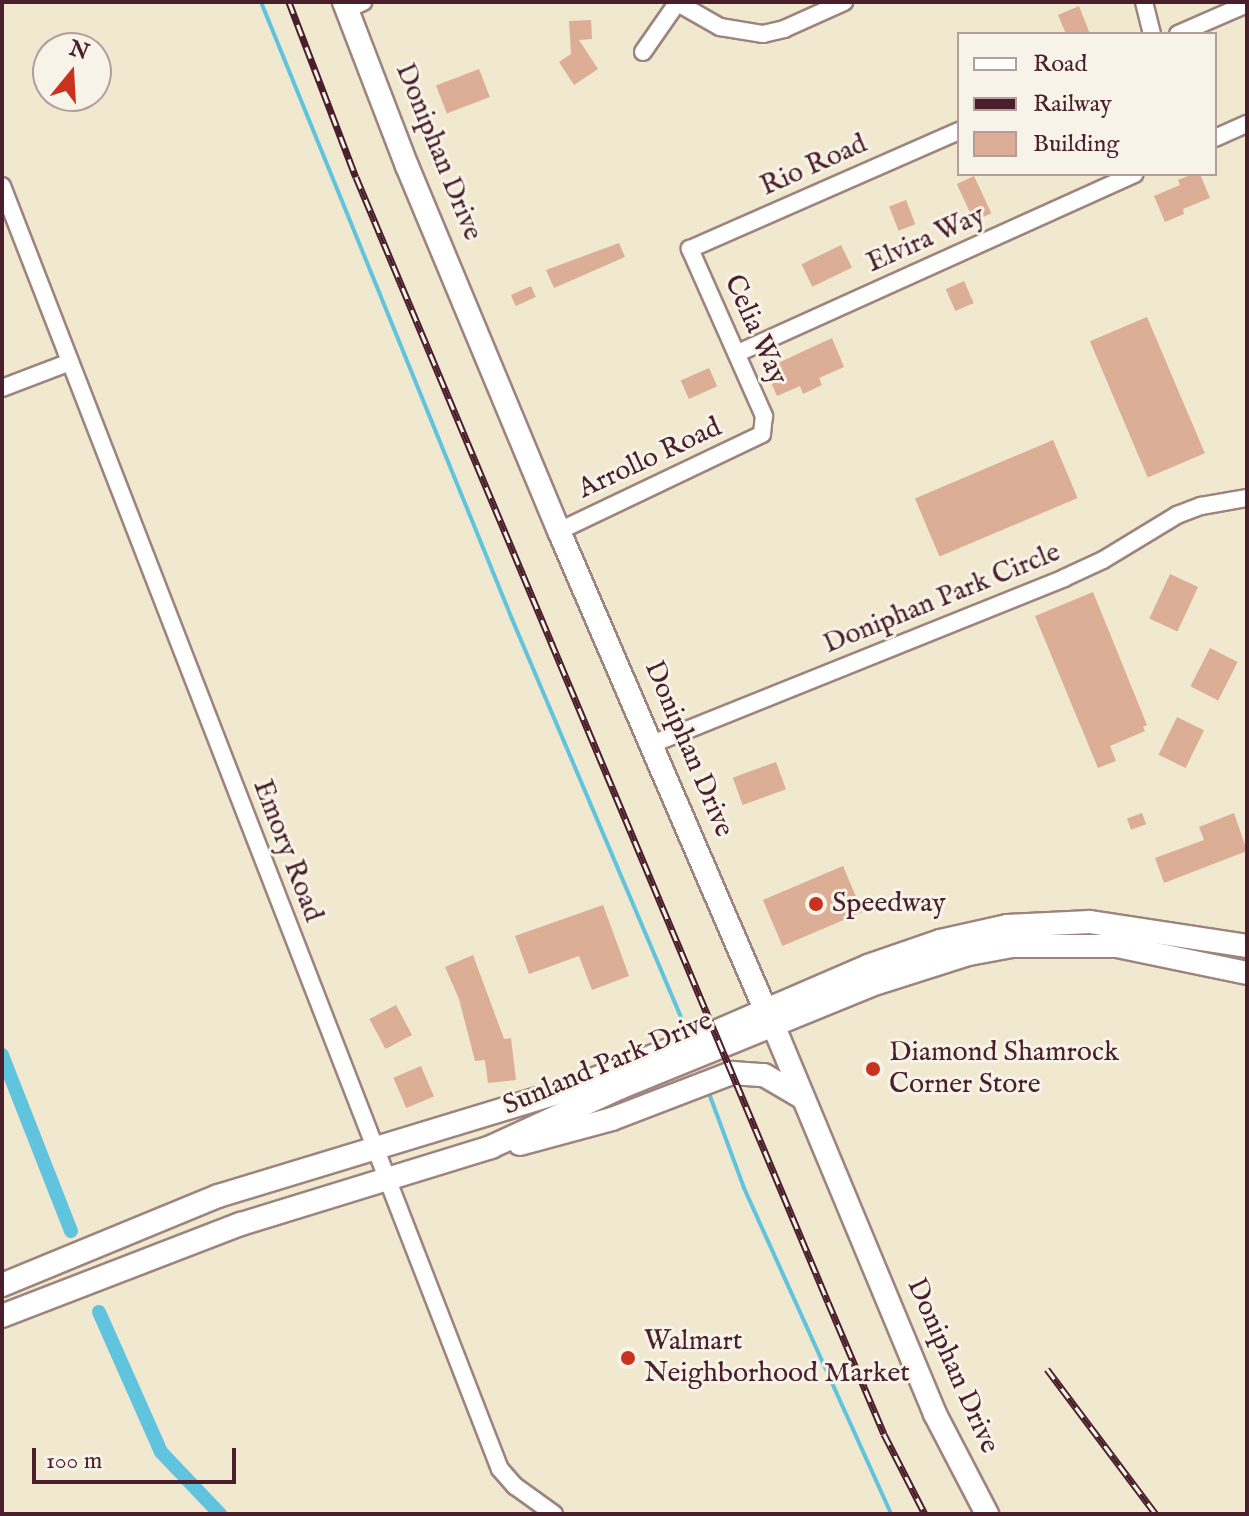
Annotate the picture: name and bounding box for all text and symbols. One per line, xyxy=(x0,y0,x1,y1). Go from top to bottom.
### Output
north arrow xyxy=(32,32,112,112)
legend xyxy=(957,32,1217,176)
text: N xyxy=(65,35,92,67)
text: Road xyxy=(1033,49,1087,80)
street label: Doniphan Drive xyxy=(387,59,489,245)
text: Railway xyxy=(1033,89,1112,120)
street label: Rio Road xyxy=(756,128,872,204)
text: Building xyxy=(1033,129,1119,160)
street label: Elvira Way xyxy=(862,199,990,281)
street label: Celia Way xyxy=(716,270,794,390)
street label: Arrollo Road xyxy=(573,411,727,507)
street label: Doniphan Park Circle xyxy=(819,536,1065,662)
street label: Doniphan Drive xyxy=(636,656,740,842)
street label: Emory Road xyxy=(245,775,329,927)
place label: Speedway xyxy=(832,887,946,921)
marker: Speedway xyxy=(807,895,825,913)
street label: Sunland Park Drive xyxy=(498,1005,718,1123)
place label: Diamond Shamrock Corner Store xyxy=(889,1036,1119,1102)
marker: Diamond Shamrock Corner Store xyxy=(864,1060,882,1078)
street label: Doniphan Drive xyxy=(898,1273,1006,1459)
place label: Walmart Neighborhood Market xyxy=(644,1325,910,1391)
marker: Walmart Neighborhood Market xyxy=(619,1349,637,1367)
scale bar xyxy=(36,1432,240,1482)
text: 100 m xyxy=(46,1446,102,1477)

